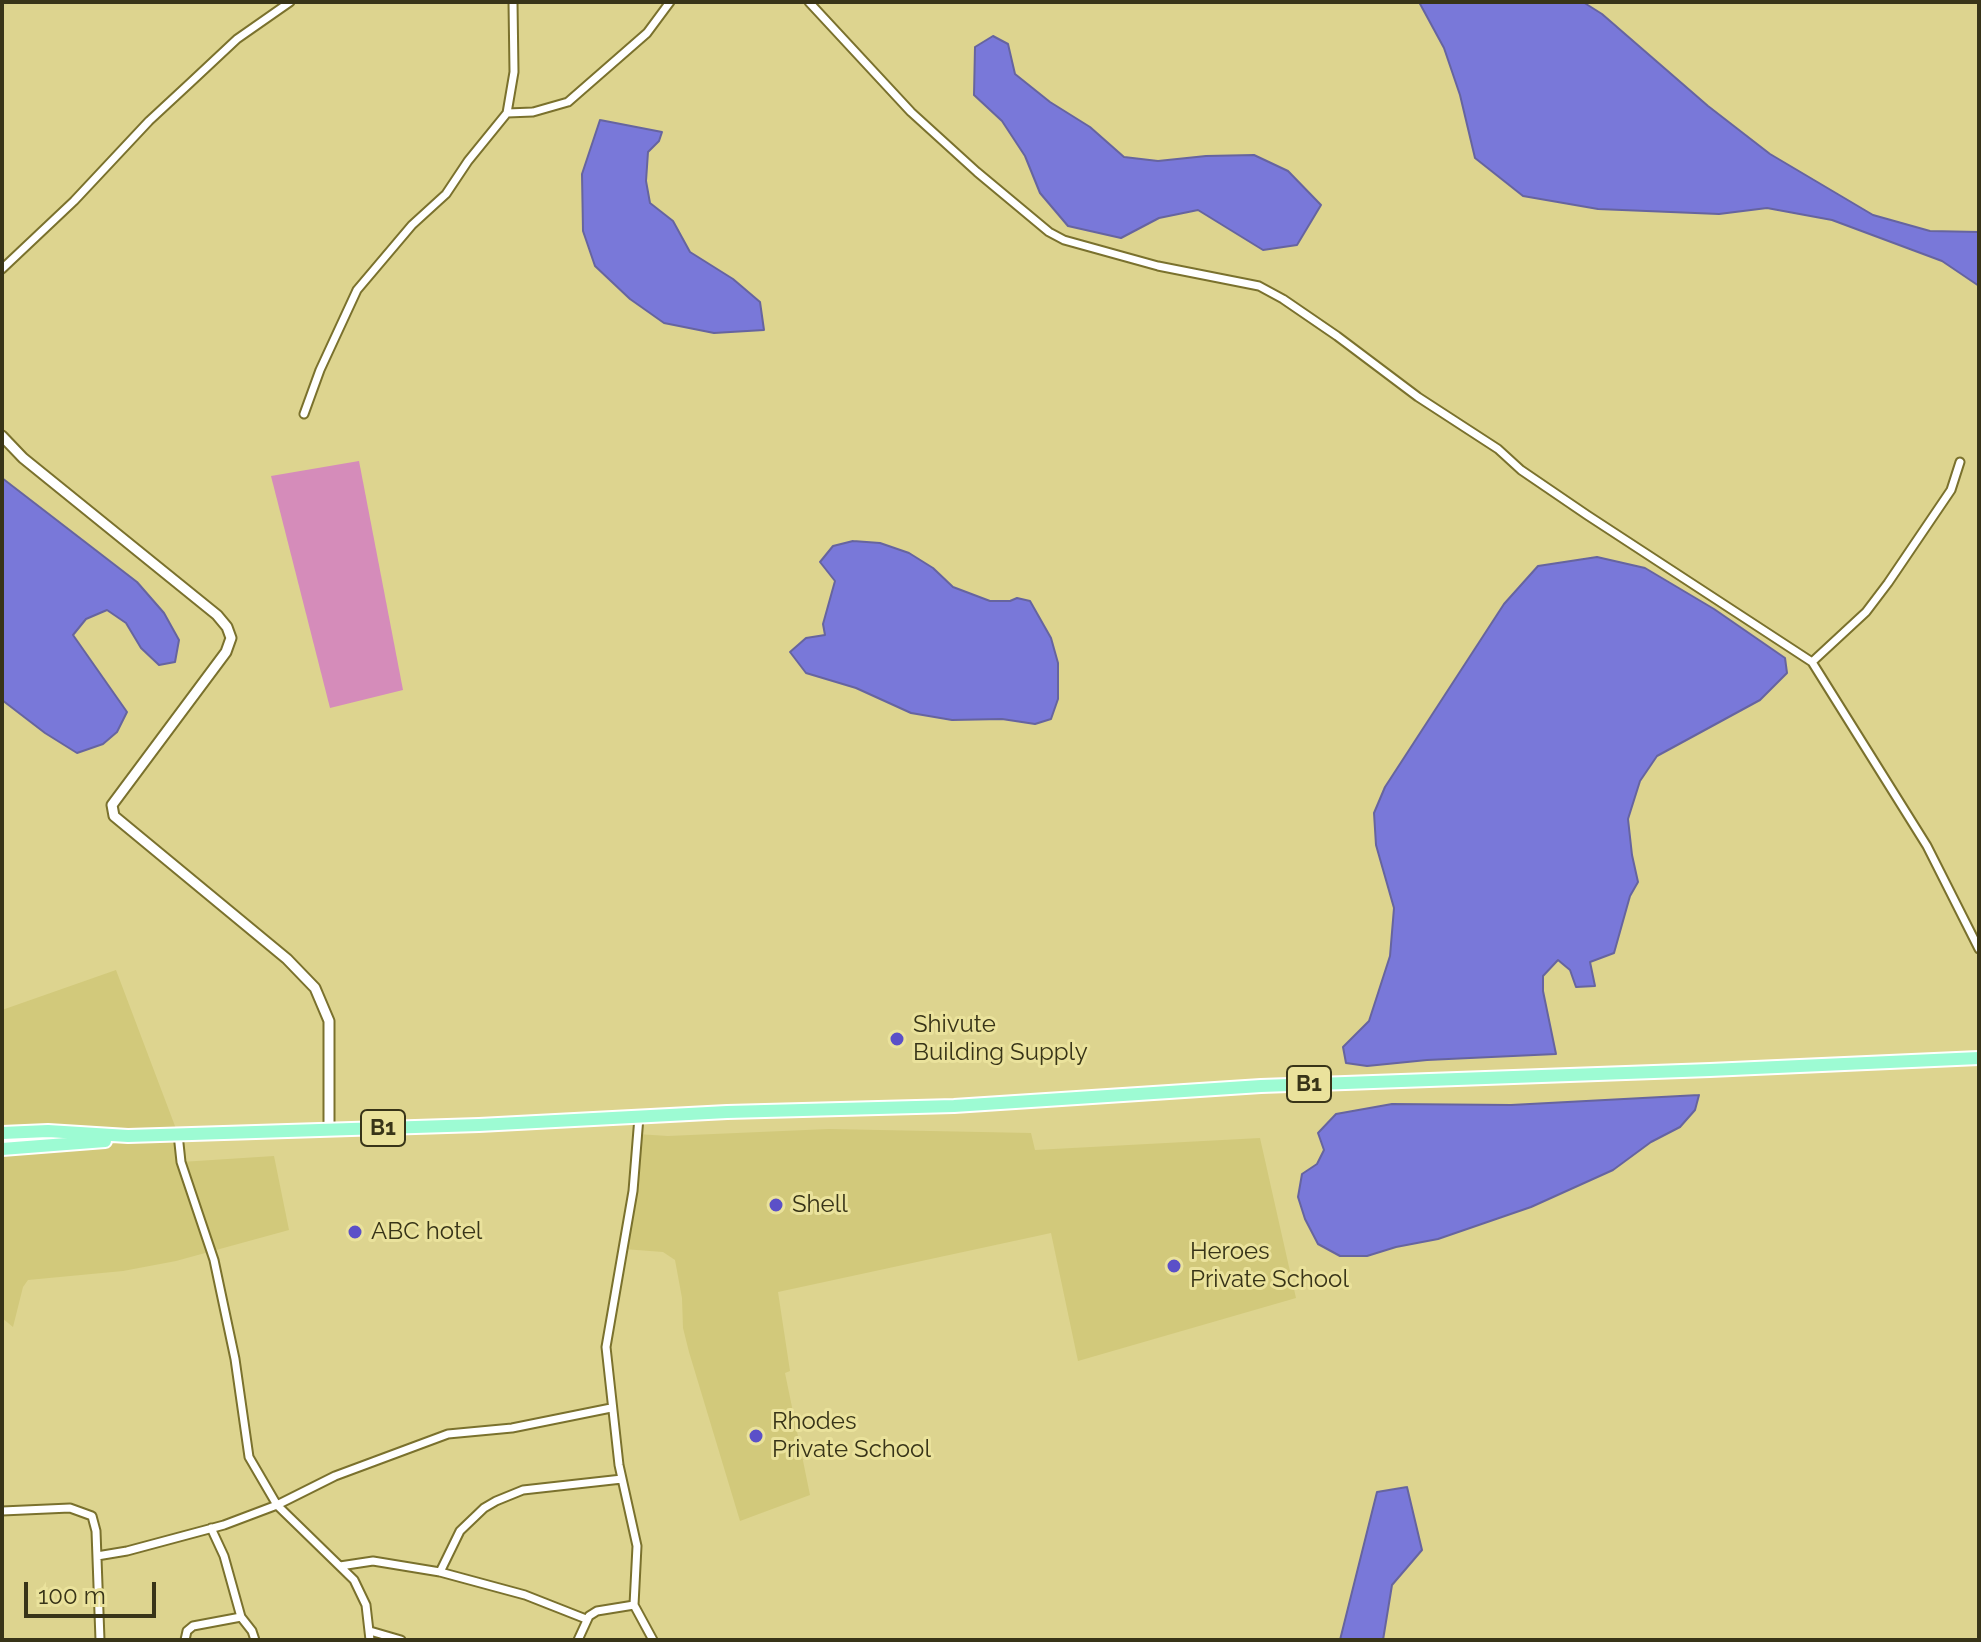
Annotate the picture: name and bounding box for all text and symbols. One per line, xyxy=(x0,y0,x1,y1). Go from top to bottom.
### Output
place label: Shivute Building Supply xyxy=(913,1011,1088,1067)
marker: Shivute Building Supply xyxy=(888,1030,906,1048)
road number: B1 xyxy=(1287,1066,1331,1102)
road number: B1 xyxy=(361,1110,405,1146)
place label: Shell xyxy=(792,1191,848,1219)
marker: Shell xyxy=(767,1196,785,1214)
place label: ABC hotel xyxy=(371,1218,482,1246)
marker: ABC hotel xyxy=(346,1223,364,1241)
place label: Heroes Private School xyxy=(1190,1238,1349,1294)
marker: Heroes Private School xyxy=(1165,1257,1183,1275)
place label: Rhodes Private School xyxy=(772,1408,931,1464)
marker: Rhodes Private School xyxy=(747,1427,765,1445)
scale bar xyxy=(28,1566,160,1616)
text: 100 m xyxy=(38,1581,106,1610)

